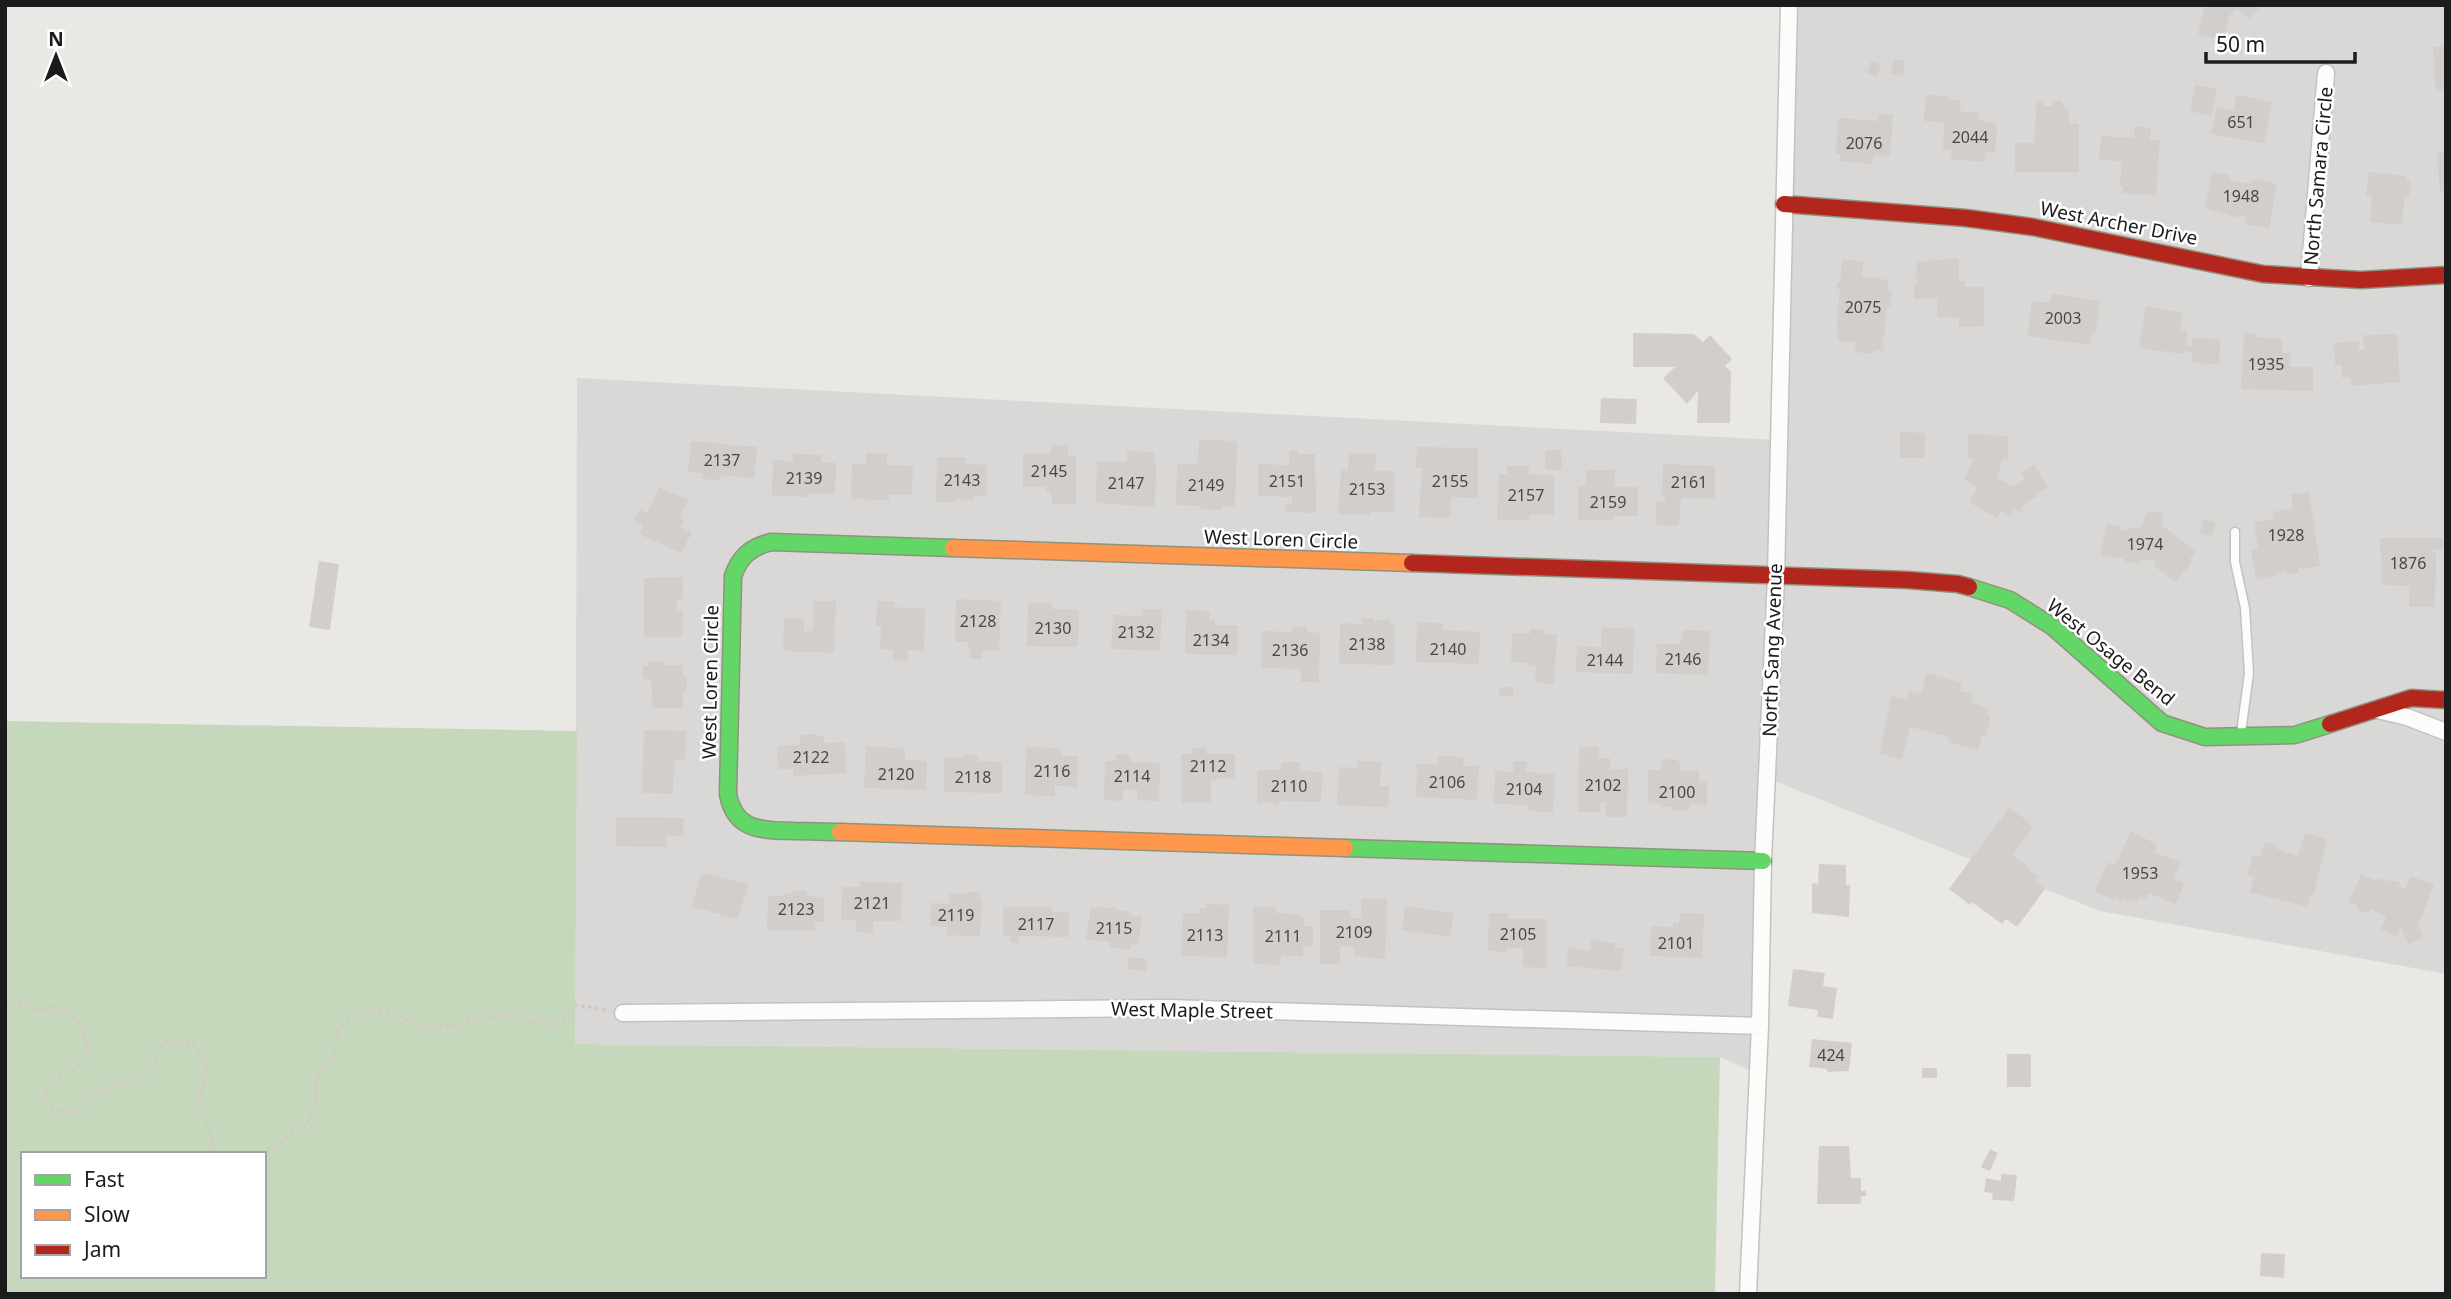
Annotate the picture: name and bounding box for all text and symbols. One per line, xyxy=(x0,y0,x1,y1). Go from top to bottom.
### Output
north arrow xyxy=(21,21,91,91)
scale bar xyxy=(2206,21,2355,65)
text: N xyxy=(48,26,64,52)
text: 50 m xyxy=(2216,30,2265,58)
street label: North Samara Circle xyxy=(2297,86,2339,266)
house number: 651 xyxy=(2227,111,2255,133)
house number: 2044 xyxy=(1952,126,1988,148)
house number: 2076 xyxy=(1846,132,1882,154)
house number: 1948 xyxy=(2223,185,2259,207)
street label: West Archer Drive xyxy=(2038,195,2200,251)
house number: 2075 xyxy=(1845,296,1881,318)
house number: 2003 xyxy=(2045,307,2081,329)
house number: 1935 xyxy=(2248,353,2284,375)
house number: 2137 xyxy=(704,449,740,471)
house number: 2145 xyxy=(1031,460,1067,482)
house number: 2139 xyxy=(786,467,822,489)
house number: 2143 xyxy=(944,469,980,491)
house number: 2151 xyxy=(1269,470,1305,492)
house number: 2155 xyxy=(1432,470,1468,492)
house number: 2161 xyxy=(1671,471,1707,493)
house number: 2147 xyxy=(1108,472,1144,494)
house number: 2149 xyxy=(1188,474,1224,496)
house number: 2153 xyxy=(1349,478,1385,500)
house number: 2157 xyxy=(1508,484,1544,506)
house number: 2159 xyxy=(1590,491,1626,513)
street label: West Loren Circle xyxy=(1203,523,1359,555)
house number: 1928 xyxy=(2268,524,2304,546)
house number: 1974 xyxy=(2127,533,2163,555)
house number: 1876 xyxy=(2390,552,2426,574)
street label: North Sang Avenue xyxy=(1756,563,1788,737)
street label: West Osage Bend xyxy=(2042,592,2180,712)
street label: West Loren Circle xyxy=(696,605,724,759)
house number: 2128 xyxy=(960,610,996,632)
house number: 2130 xyxy=(1035,617,1071,639)
house number: 2132 xyxy=(1118,621,1154,643)
house number: 2134 xyxy=(1193,629,1229,651)
house number: 2138 xyxy=(1349,633,1385,655)
house number: 2140 xyxy=(1430,638,1466,660)
house number: 2136 xyxy=(1272,639,1308,661)
house number: 2146 xyxy=(1665,648,1701,670)
house number: 2144 xyxy=(1587,649,1623,671)
house number: 2122 xyxy=(793,746,829,768)
house number: 2112 xyxy=(1190,755,1226,777)
house number: 2116 xyxy=(1034,760,1070,782)
house number: 2120 xyxy=(878,763,914,785)
house number: 2114 xyxy=(1114,765,1150,787)
house number: 2118 xyxy=(955,766,991,788)
house number: 2106 xyxy=(1429,771,1465,793)
house number: 2102 xyxy=(1585,774,1621,796)
house number: 2110 xyxy=(1271,775,1307,797)
house number: 2104 xyxy=(1506,778,1542,800)
house number: 2100 xyxy=(1659,781,1695,803)
house number: 1953 xyxy=(2122,862,2158,884)
house number: 2121 xyxy=(854,892,890,914)
house number: 2123 xyxy=(778,898,814,920)
house number: 2119 xyxy=(938,904,974,926)
house number: 2117 xyxy=(1018,913,1054,935)
house number: 2115 xyxy=(1096,917,1132,939)
house number: 2109 xyxy=(1336,921,1372,943)
house number: 2105 xyxy=(1500,923,1536,945)
house number: 2113 xyxy=(1187,924,1223,946)
house number: 2111 xyxy=(1265,925,1301,947)
house number: 2101 xyxy=(1658,932,1694,954)
street label: West Maple Street xyxy=(1111,996,1273,1024)
house number: 424 xyxy=(1817,1044,1845,1066)
legend xyxy=(21,1152,266,1278)
text: Fast xyxy=(84,1165,125,1193)
text: Slow xyxy=(84,1200,130,1228)
text: Jam xyxy=(82,1235,121,1263)

